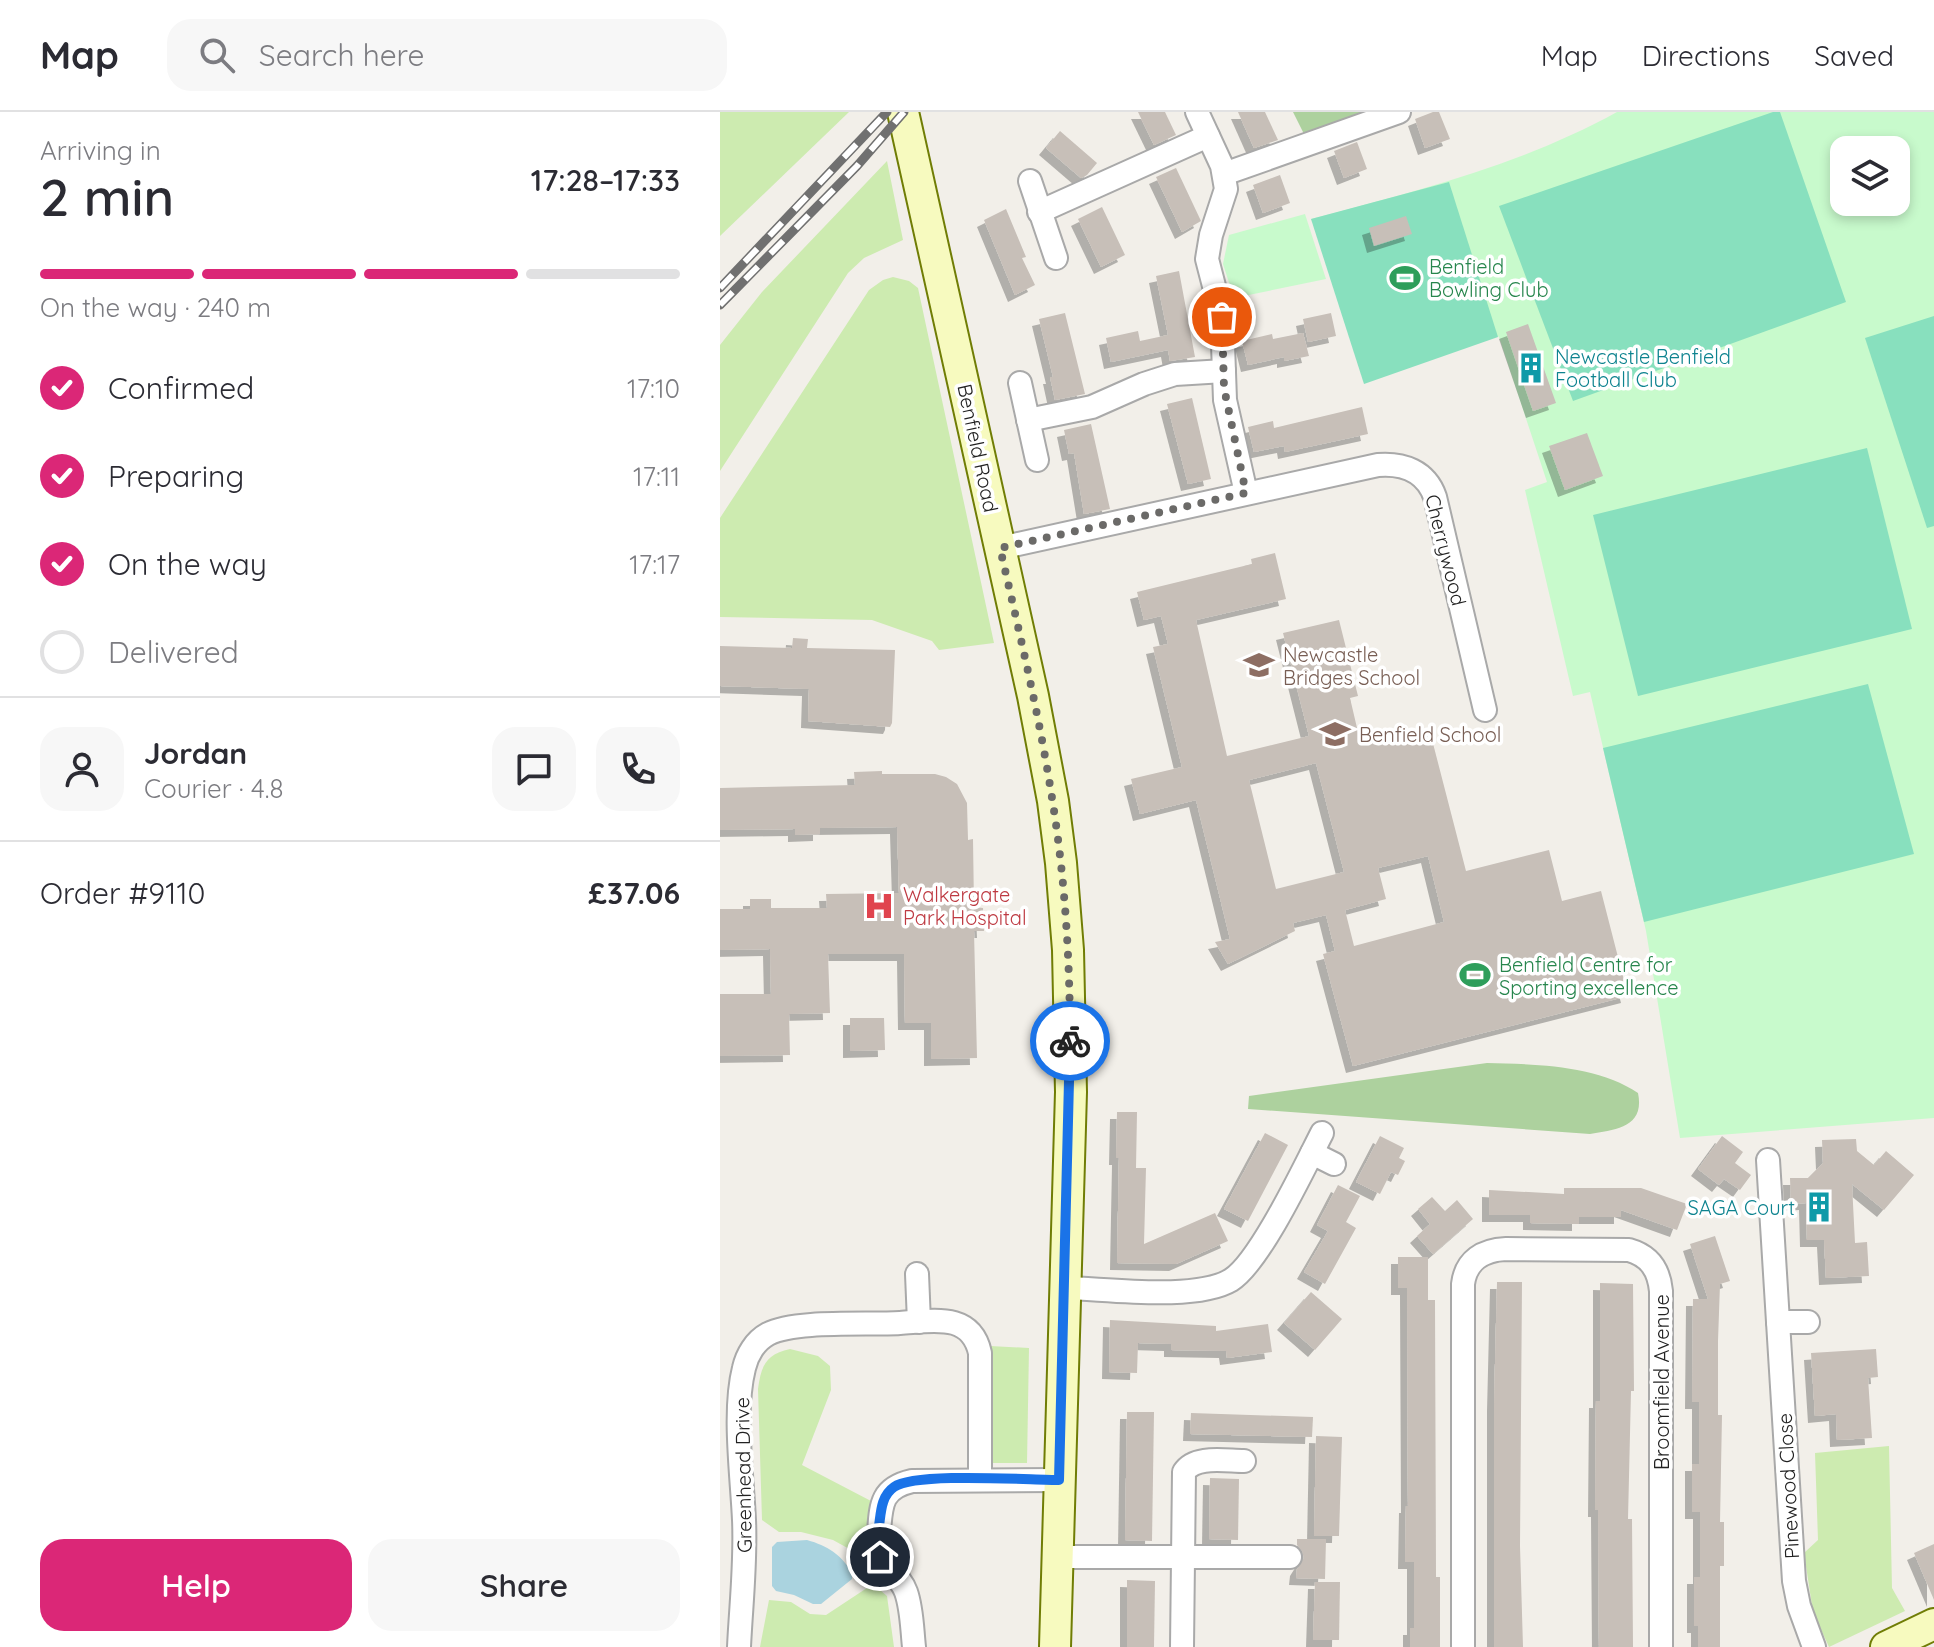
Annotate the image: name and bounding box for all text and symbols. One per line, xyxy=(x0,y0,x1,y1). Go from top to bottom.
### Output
search box xyxy=(167,19,727,91)
text: Map xyxy=(40,31,119,79)
icon: search xyxy=(195,33,239,77)
text: Search here xyxy=(259,36,424,74)
text: Map xyxy=(1541,38,1598,73)
text: Directions xyxy=(1642,38,1770,73)
text: Saved xyxy=(1814,38,1894,73)
text: Arriving in xyxy=(40,134,161,167)
map controls xyxy=(1830,136,1910,216)
button: layers xyxy=(1830,136,1910,216)
text: 17:28–17:33 xyxy=(531,161,680,199)
text: 2 min xyxy=(40,164,174,229)
place label: Benfield Bowling Club xyxy=(1429,254,1549,302)
sports icon: Benfield Bowling Club xyxy=(1388,261,1422,295)
pin xyxy=(1188,283,1256,351)
text: On the way · 240 m xyxy=(40,291,271,324)
icon: bag xyxy=(1200,295,1244,339)
place label: Newcastle Benfield Football Club xyxy=(1555,344,1731,392)
building icon: Newcastle Benfield Football Club xyxy=(1514,351,1548,385)
icon: check xyxy=(40,366,84,410)
text: Confirmed xyxy=(108,369,254,407)
text: 17:10 xyxy=(627,372,680,405)
street label: Benfield Road xyxy=(952,382,1004,514)
icon: check xyxy=(40,454,84,498)
text: Preparing xyxy=(108,457,244,495)
text: 17:11 xyxy=(633,460,680,493)
street label: Cherrywood xyxy=(1420,492,1472,608)
icon: check xyxy=(40,542,84,586)
text: On the way xyxy=(108,545,267,583)
text: 17:17 xyxy=(629,548,680,581)
text: Delivered xyxy=(108,633,239,671)
place label: Newcastle Bridges School xyxy=(1283,642,1420,690)
school or university icon: Newcastle Bridges School xyxy=(1242,648,1276,682)
school or university icon: Benfield School xyxy=(1318,717,1352,751)
place label: Benfield School xyxy=(1359,722,1501,747)
button: person xyxy=(40,727,124,811)
button: chat xyxy=(492,727,576,811)
button: phone xyxy=(596,727,680,811)
text: Jordan xyxy=(144,734,247,772)
text: Courier · 4.8 xyxy=(144,772,283,805)
text: Order #9110 xyxy=(40,874,205,912)
text: £37.06 xyxy=(588,874,680,912)
place label: Walkergate Park Hospital xyxy=(903,882,1027,930)
hospital icon: Walkergate Park Hospital xyxy=(862,889,896,923)
place label: Benfield Centre for Sporting excellence xyxy=(1499,952,1679,1000)
sports icon: Benfield Centre for Sporting excellence xyxy=(1458,958,1492,992)
courier xyxy=(1030,1001,1110,1081)
icon: bike xyxy=(1048,1019,1092,1063)
building icon: SAGA Court xyxy=(1802,1190,1836,1224)
place label: SAGA Court xyxy=(1688,1195,1795,1220)
street label: Broomfield Avenue xyxy=(1649,1294,1674,1470)
street label: Greenhead Drive xyxy=(729,1397,757,1553)
street label: Pinewood Close xyxy=(1772,1412,1804,1560)
pin xyxy=(846,1523,914,1591)
icon: home xyxy=(858,1535,902,1579)
button: Help xyxy=(40,1539,352,1631)
button: Share xyxy=(368,1539,680,1631)

